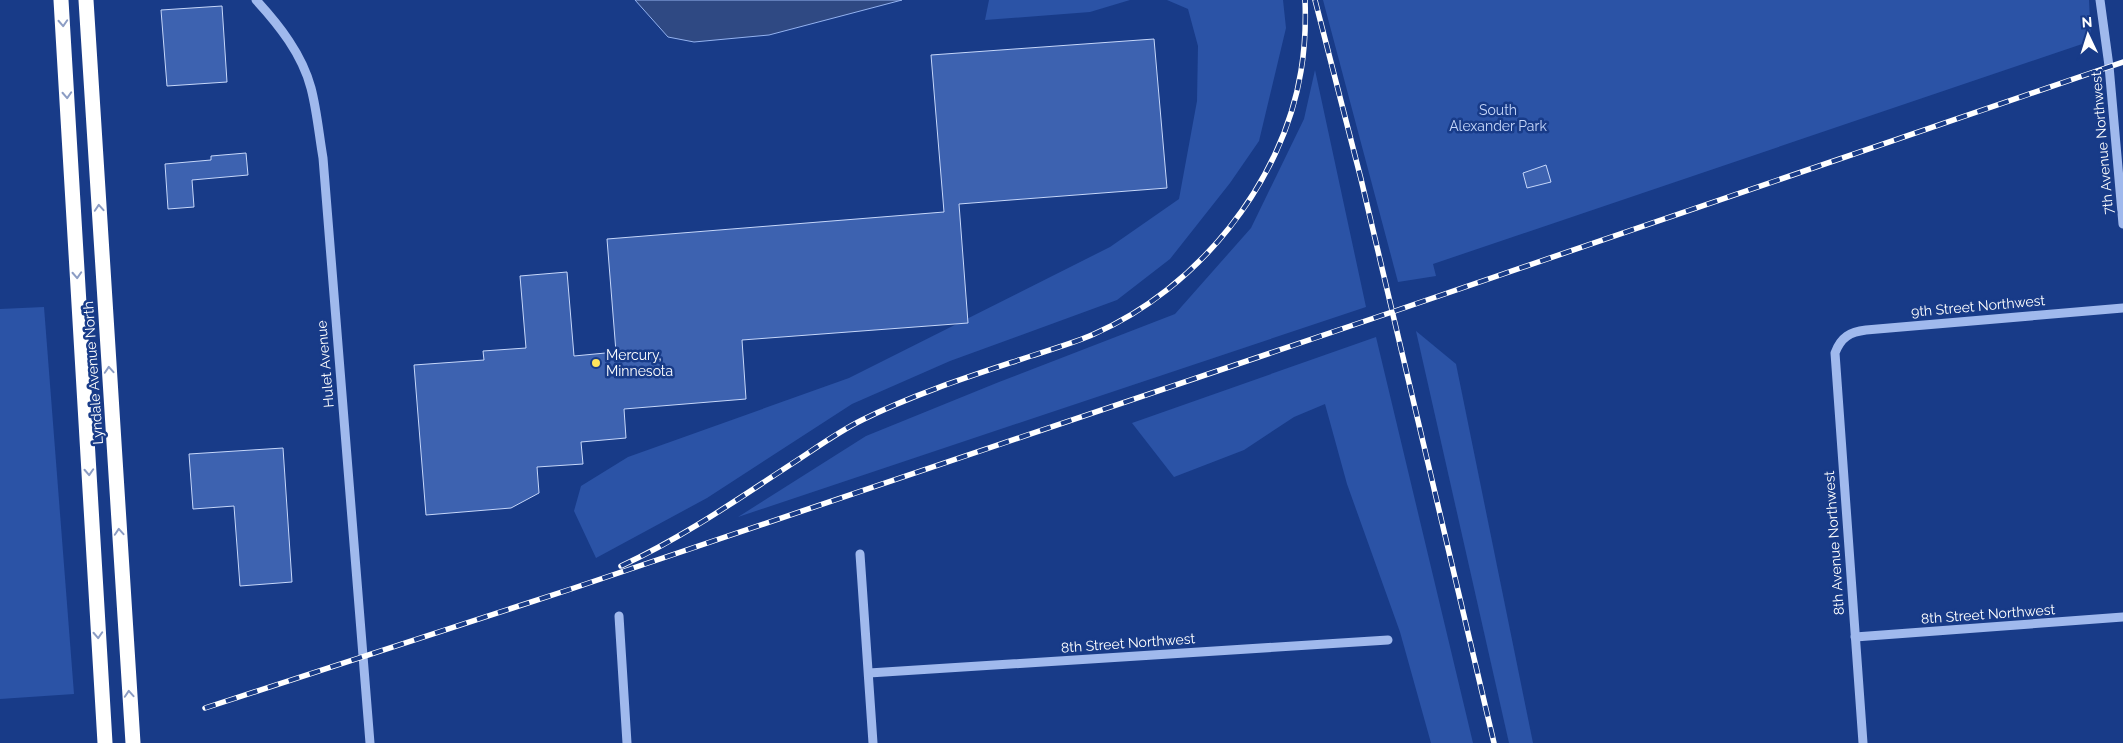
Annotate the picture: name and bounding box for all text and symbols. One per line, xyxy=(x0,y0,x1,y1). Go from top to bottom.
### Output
north arrow xyxy=(2063,10,2113,60)
text: N xyxy=(2081,14,2093,30)
one-way arrow xyxy=(57,20,68,28)
street label: 7th Avenue Northwest xyxy=(2088,70,2116,215)
one-way arrow xyxy=(61,92,72,100)
park label: South Alexander Park xyxy=(1449,102,1547,134)
one-way arrow xyxy=(93,204,104,212)
one-way arrow xyxy=(72,271,83,279)
street label: 9th Street Northwest xyxy=(1910,292,2046,320)
street label: Lyndale Avenue North xyxy=(80,301,106,445)
street label: Hulet Avenue xyxy=(313,320,337,408)
place label: Mercury, Minnesota xyxy=(606,347,673,379)
marker: Mercury, Minnesota xyxy=(590,357,602,369)
one-way arrow xyxy=(104,366,115,374)
one-way arrow xyxy=(83,469,94,477)
street label: 8th Avenue Northwest xyxy=(1821,470,1847,616)
one-way arrow xyxy=(114,528,125,536)
street label: 8th Street Northwest xyxy=(1920,601,2056,627)
street label: 8th Street Northwest xyxy=(1060,630,1196,656)
one-way arrow xyxy=(93,631,104,639)
one-way arrow xyxy=(124,690,135,698)

